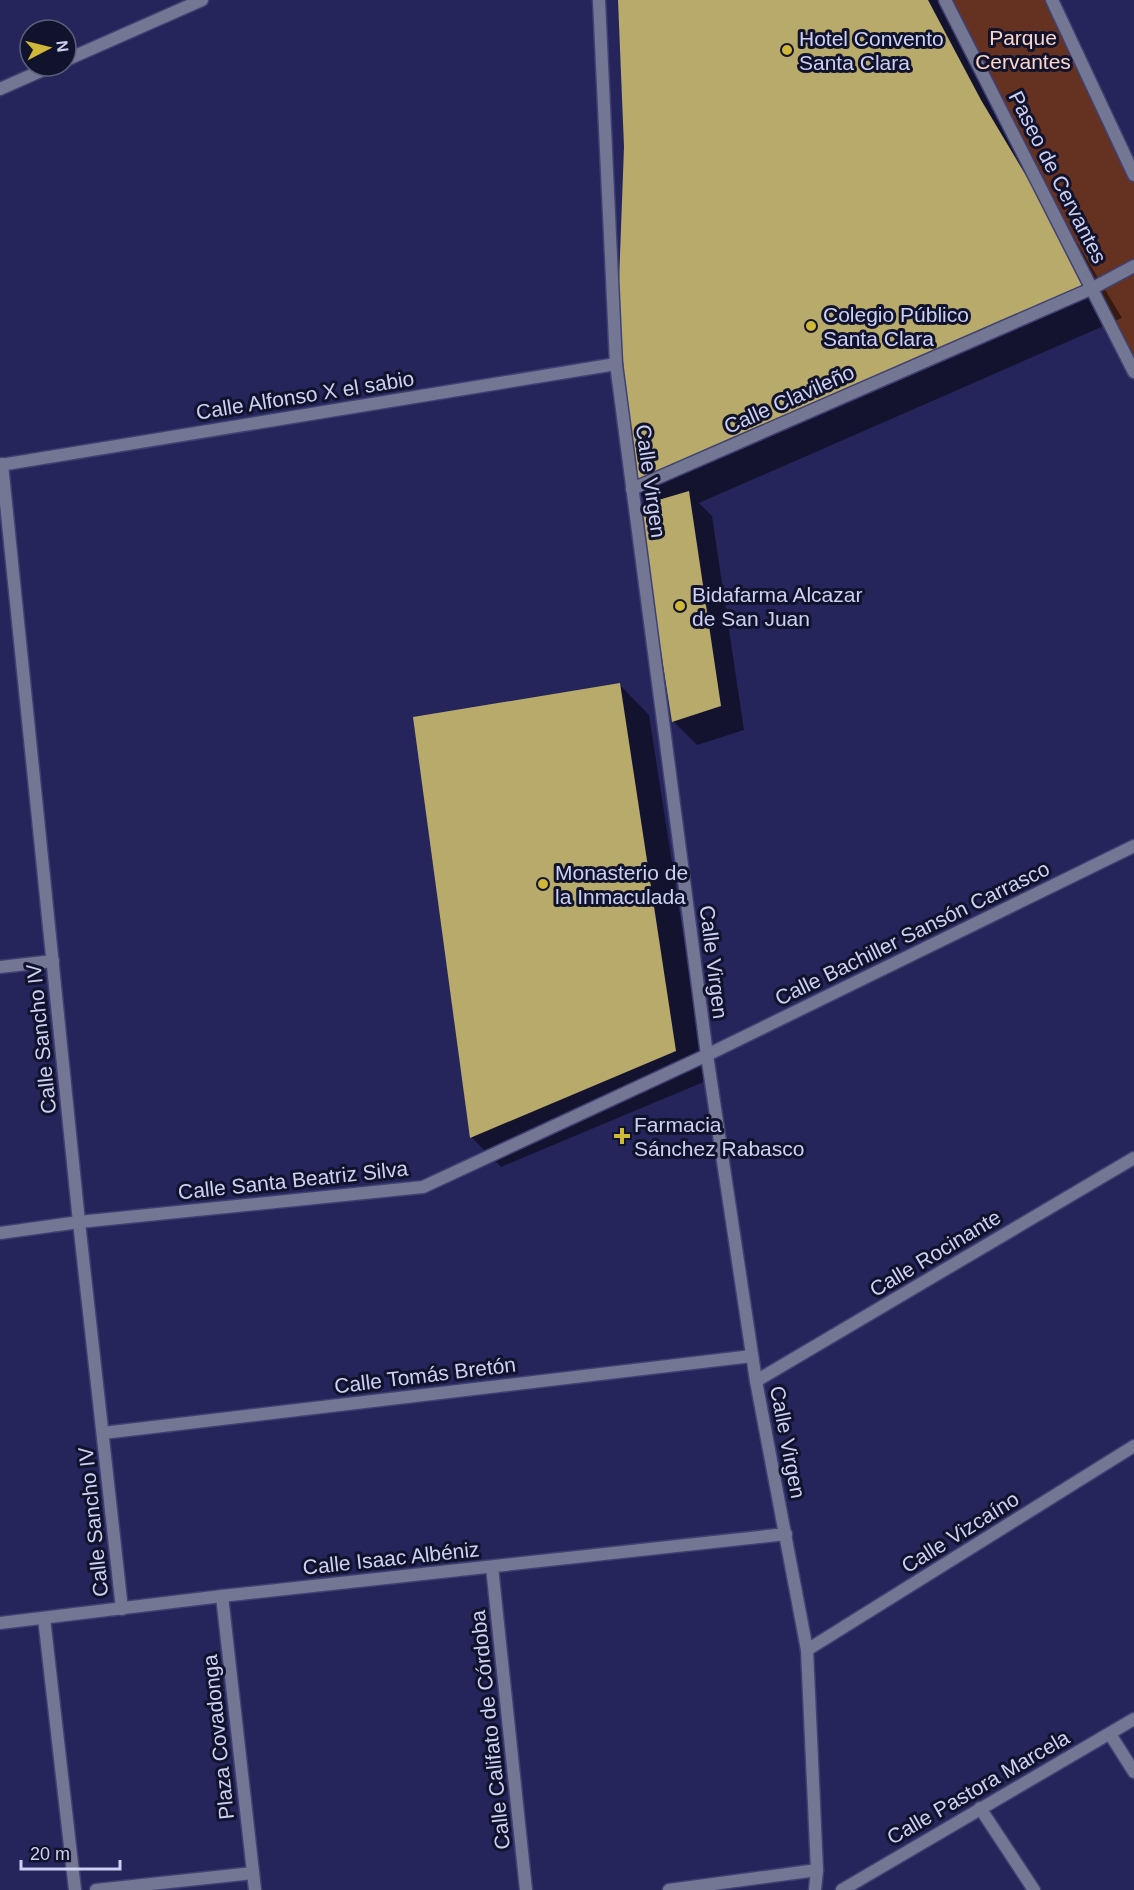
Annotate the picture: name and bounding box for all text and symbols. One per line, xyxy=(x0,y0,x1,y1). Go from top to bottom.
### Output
north arrow xyxy=(18,18,78,78)
park label: Parque Cervantes xyxy=(975,26,1071,73)
place label: Hotel Convento Santa Clara xyxy=(799,27,944,74)
text: N xyxy=(53,39,72,53)
marker: Hotel Convento Santa Clara xyxy=(780,43,794,57)
street label: Paseo de Cervantes xyxy=(1005,87,1111,267)
place label: Colegio Público Santa Clara xyxy=(823,303,969,350)
marker: Colegio Público Santa Clara xyxy=(804,319,818,333)
street label: Calle Clavileño xyxy=(720,360,858,438)
street label: Calle Alfonso X el sabio xyxy=(194,366,416,424)
street label: Calle Virgen xyxy=(632,423,670,539)
place label: Bidafarma Alcazar de San Juan xyxy=(692,583,862,630)
marker: Bidafarma Alcazar de San Juan xyxy=(673,599,687,613)
street label: Calle Bachiller Sansón Carrasco xyxy=(771,856,1053,1010)
place label: Monasterio de la Inmaculada xyxy=(555,861,688,908)
marker: Monasterio de la Inmaculada xyxy=(536,877,550,891)
street label: Calle Virgen xyxy=(696,904,732,1020)
street label: Calle Sancho IV xyxy=(22,963,60,1115)
place label: Farmacia Sánchez Rabasco xyxy=(634,1113,804,1160)
marker: Farmacia Sánchez Rabasco xyxy=(615,1129,629,1143)
street label: Calle Santa Beatriz Silva xyxy=(177,1156,409,1204)
street label: Calle Rocinante xyxy=(866,1205,1004,1301)
street label: Calle Tomás Bretón xyxy=(333,1352,517,1398)
street label: Calle Virgen xyxy=(766,1384,810,1500)
street label: Calle Sancho IV xyxy=(74,1446,112,1598)
street label: Calle Vizcaíno xyxy=(897,1487,1023,1577)
street label: Calle Isaac Albéniz xyxy=(302,1537,480,1579)
street label: Calle Califato de Córdoba xyxy=(466,1609,514,1851)
street label: Plaza Covadonga xyxy=(198,1653,238,1821)
street label: Calle Pastora Marcela xyxy=(883,1725,1073,1849)
scale bar xyxy=(21,1833,120,1871)
text: 20 m xyxy=(30,1844,70,1864)

